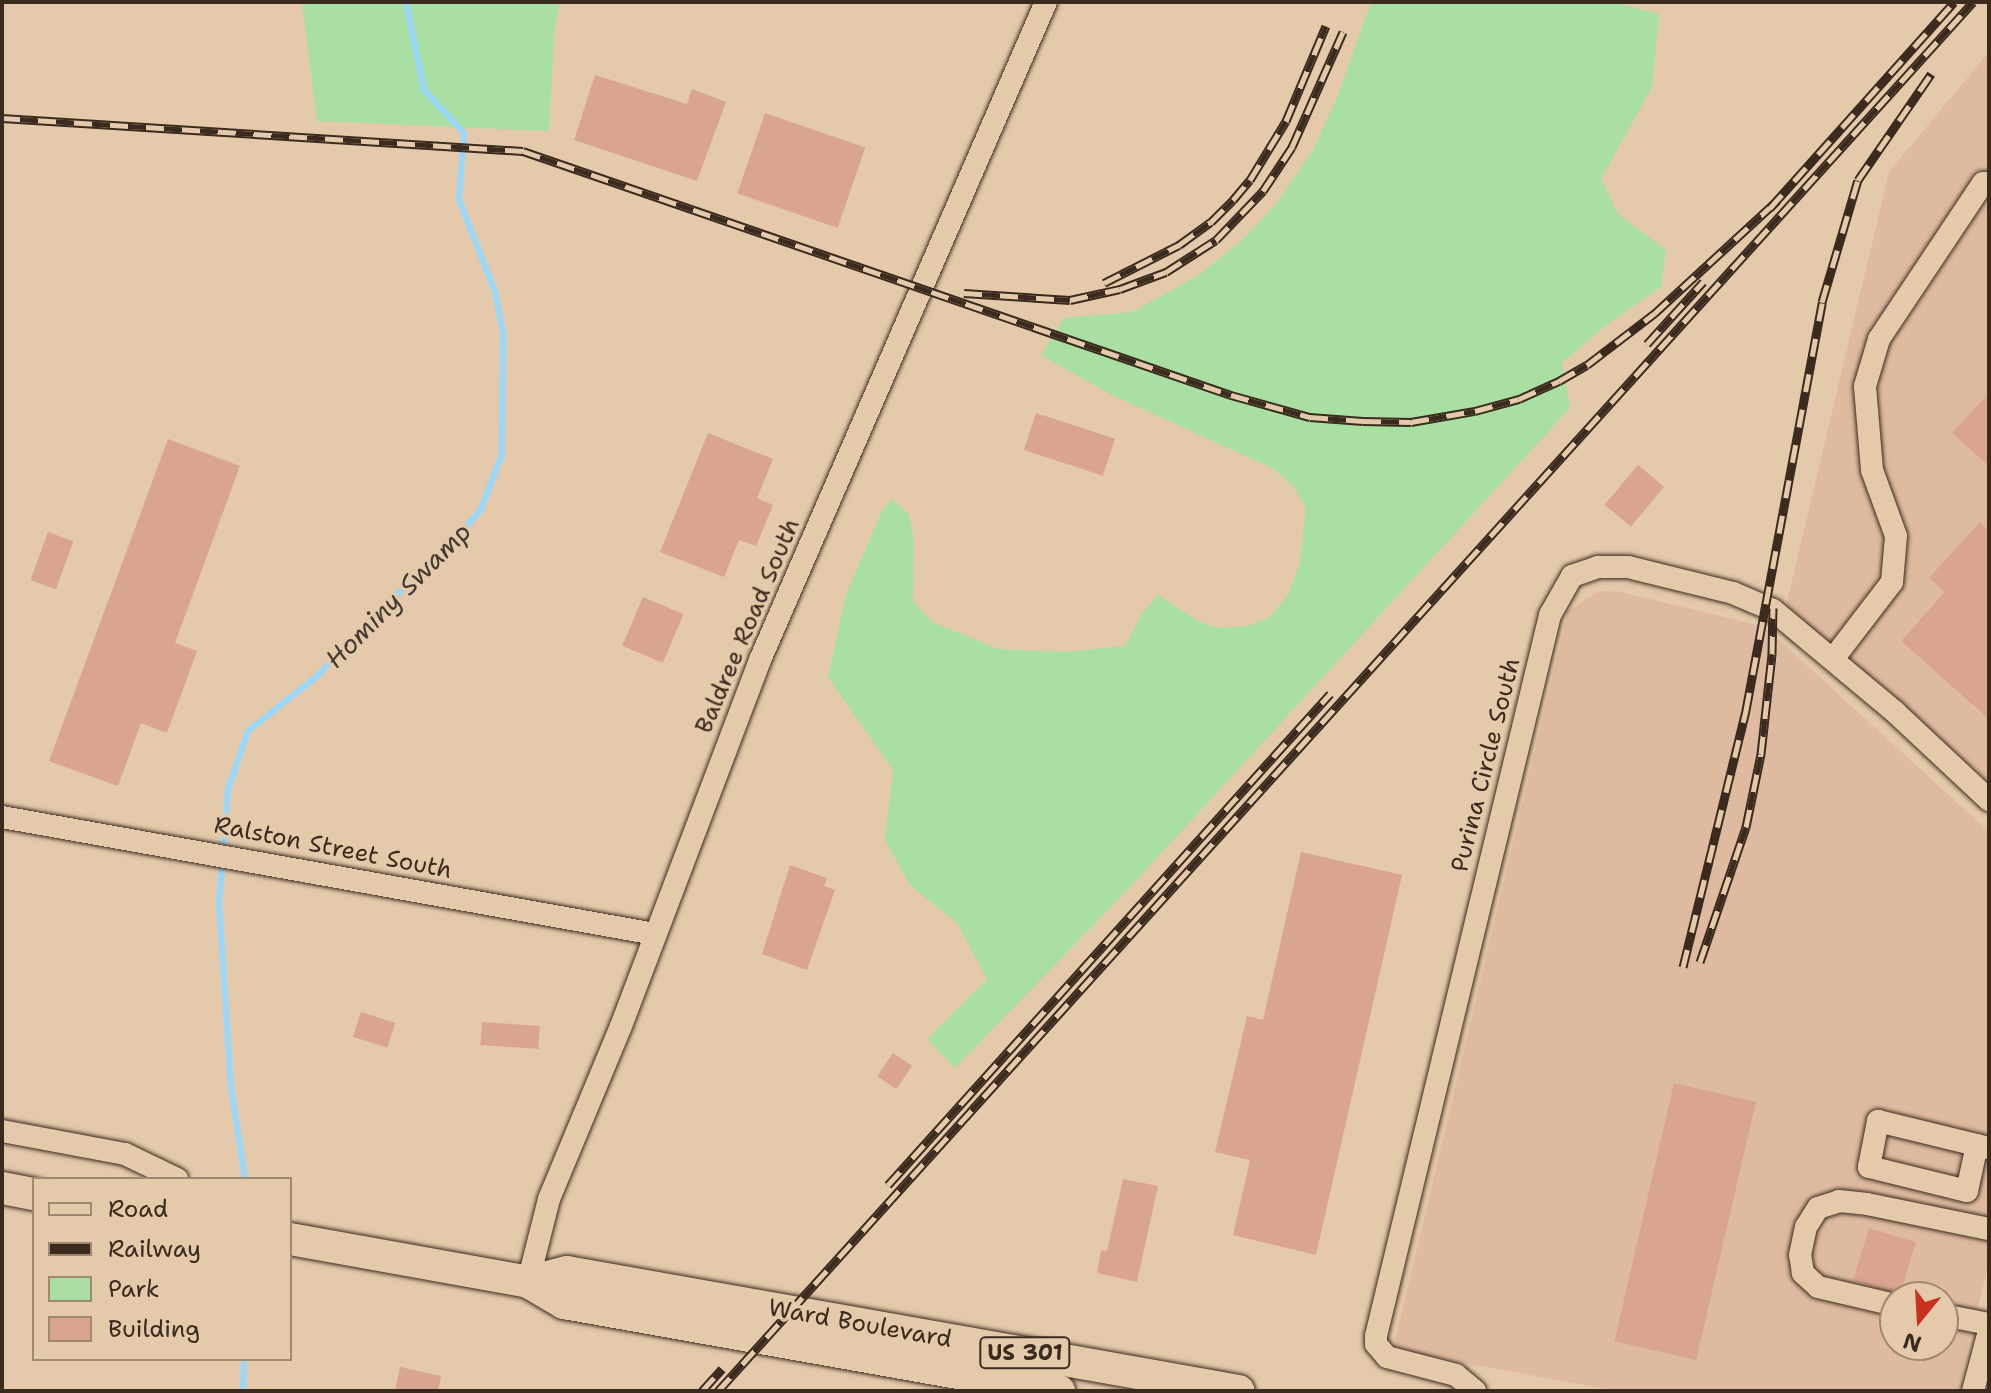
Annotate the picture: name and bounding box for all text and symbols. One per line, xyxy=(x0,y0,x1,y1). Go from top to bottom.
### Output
street label: Baldree Road South xyxy=(690,514,806,738)
water label: Hominy Swamp xyxy=(319,516,477,674)
street label: Purina Circle South xyxy=(1445,655,1527,875)
street label: Ralston Street South xyxy=(212,811,454,885)
legend xyxy=(32,1177,292,1361)
text: Road xyxy=(108,1193,168,1225)
text: Railway xyxy=(108,1233,201,1265)
text: Park xyxy=(108,1273,160,1305)
north arrow xyxy=(1879,1281,1959,1361)
street label: Ward Boulevard xyxy=(766,1294,954,1354)
text: Building xyxy=(108,1313,200,1345)
text: N xyxy=(1899,1326,1925,1359)
road number: US 301 xyxy=(979,1335,1071,1371)

